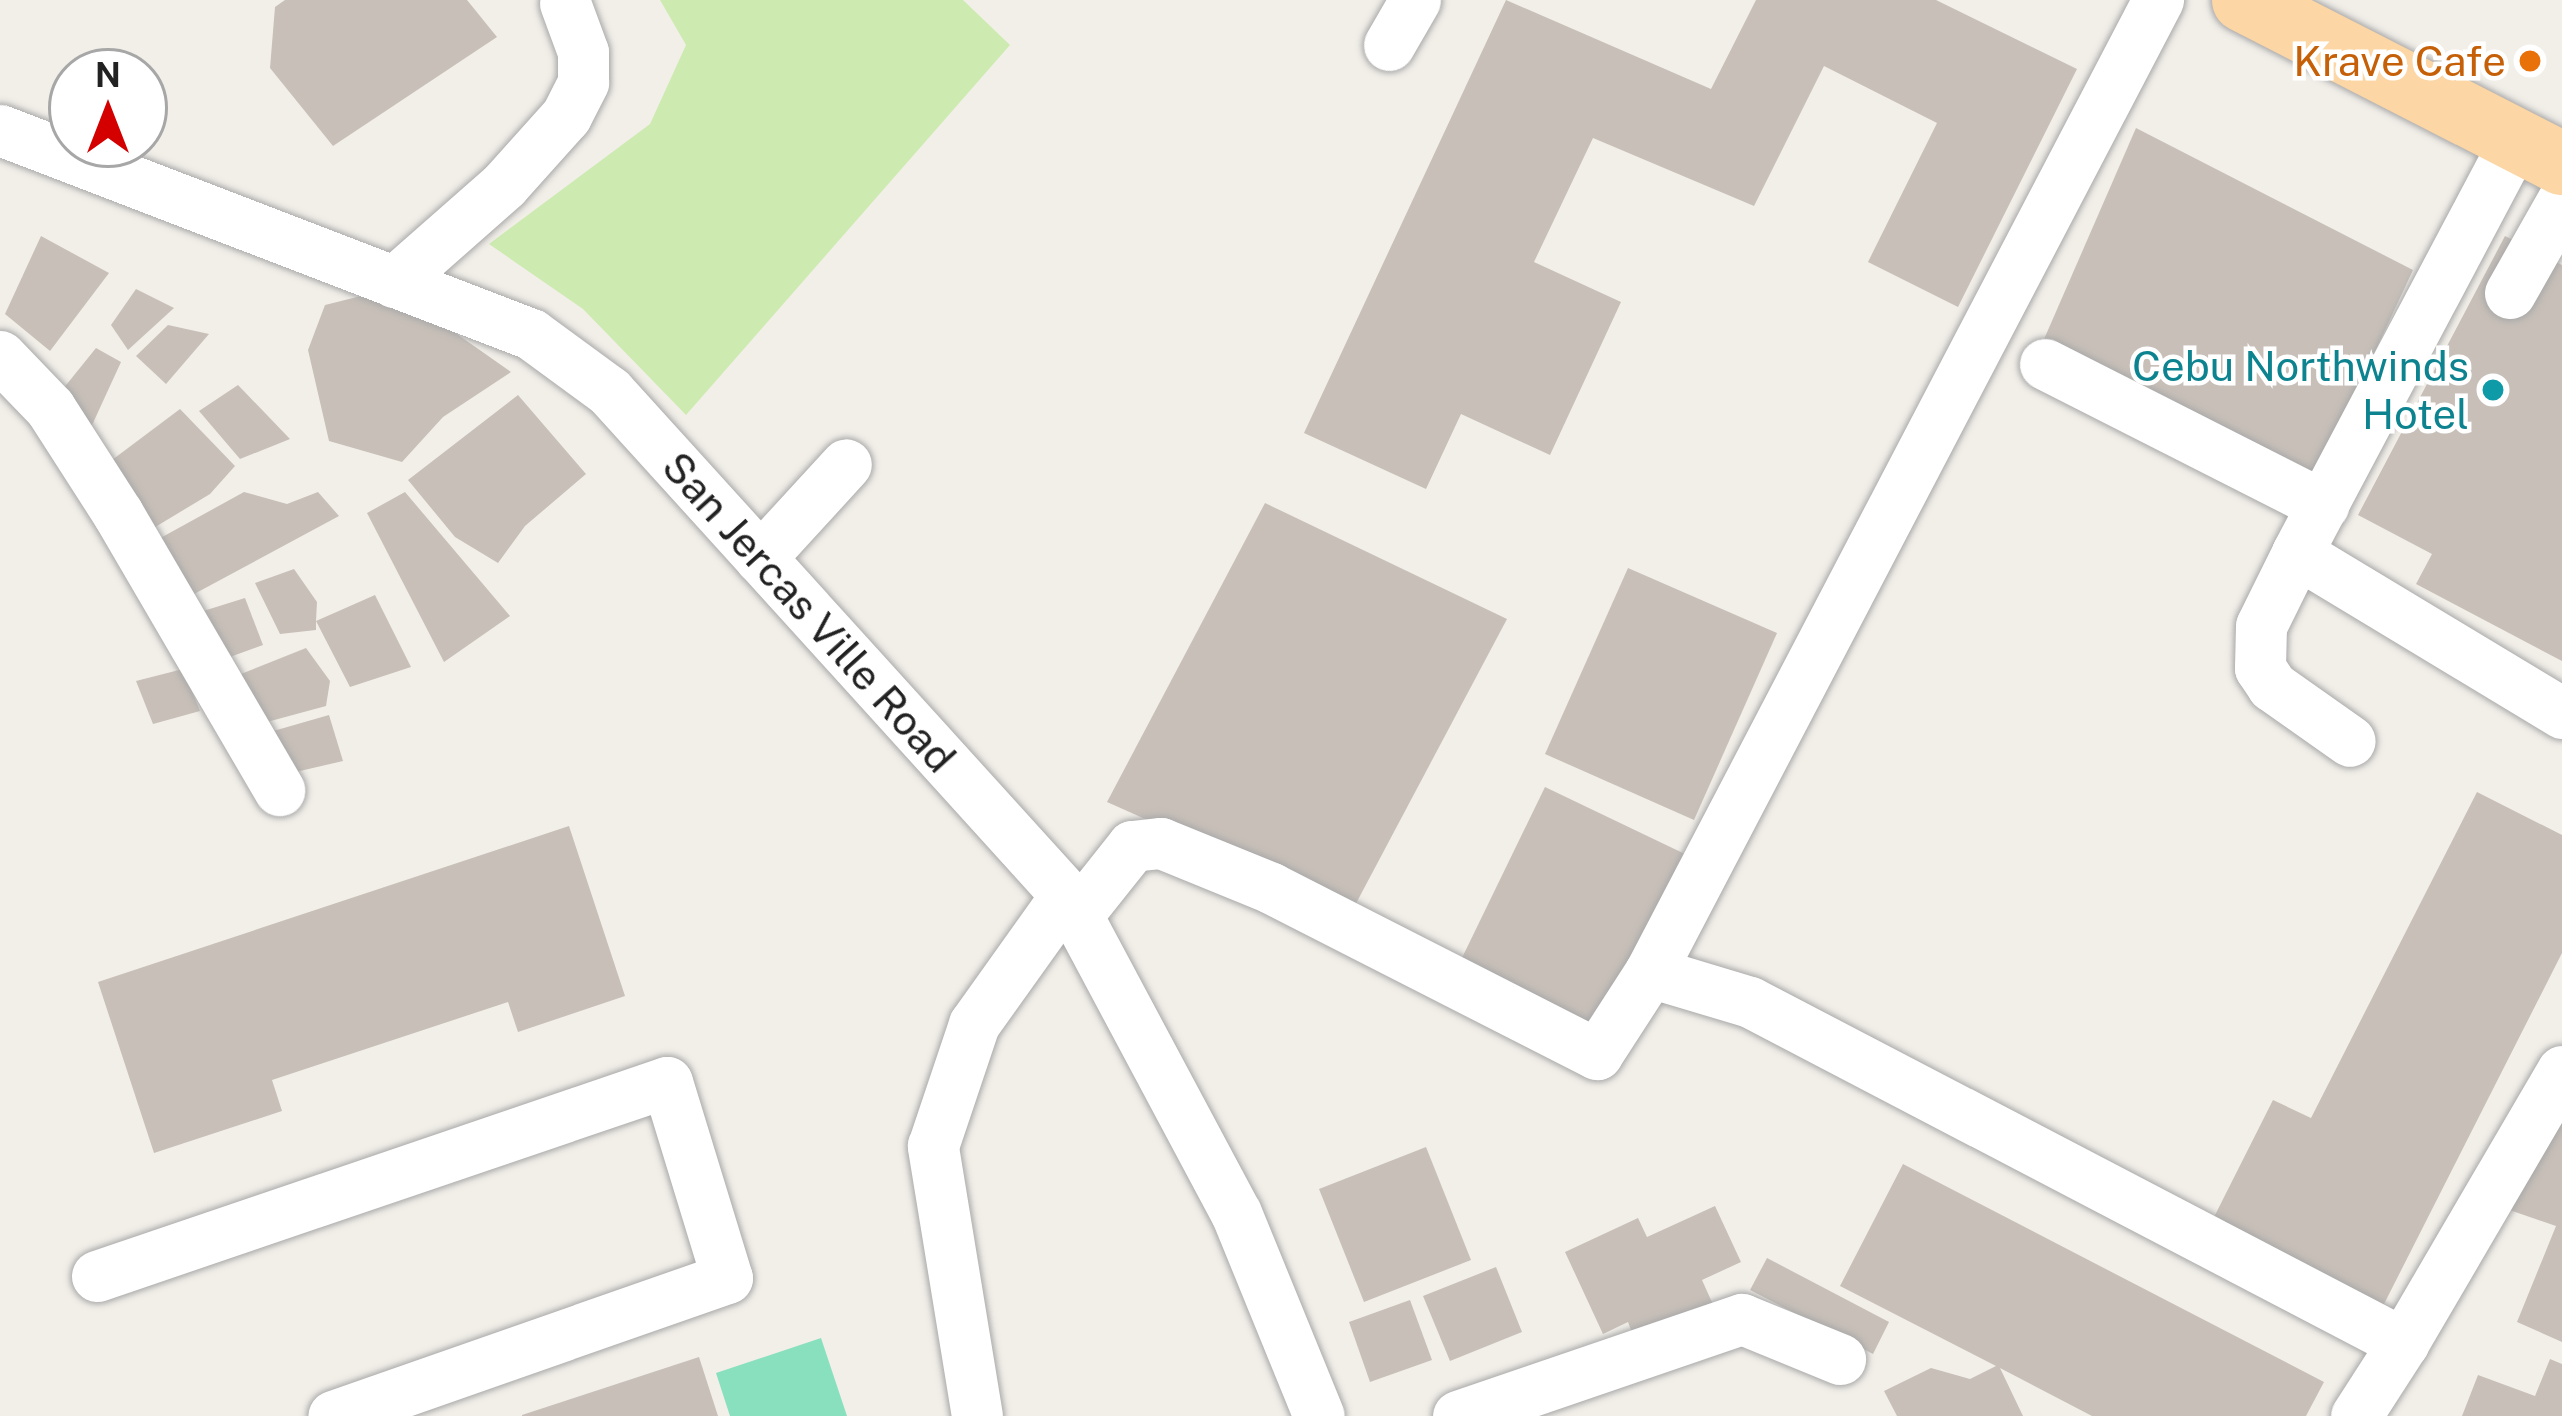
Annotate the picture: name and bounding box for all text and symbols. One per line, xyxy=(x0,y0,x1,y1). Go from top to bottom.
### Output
place label: Krave Cafe xyxy=(2293,36,2506,86)
north arrow xyxy=(48,48,168,168)
marker: Krave Cafe xyxy=(2517,48,2543,74)
text: N xyxy=(95,56,121,94)
place label: Cebu Northwinds Hotel xyxy=(2132,341,2469,440)
marker: Cebu Northwinds Hotel xyxy=(2480,377,2506,403)
street label: San Jercas Ville Road xyxy=(651,441,967,783)

